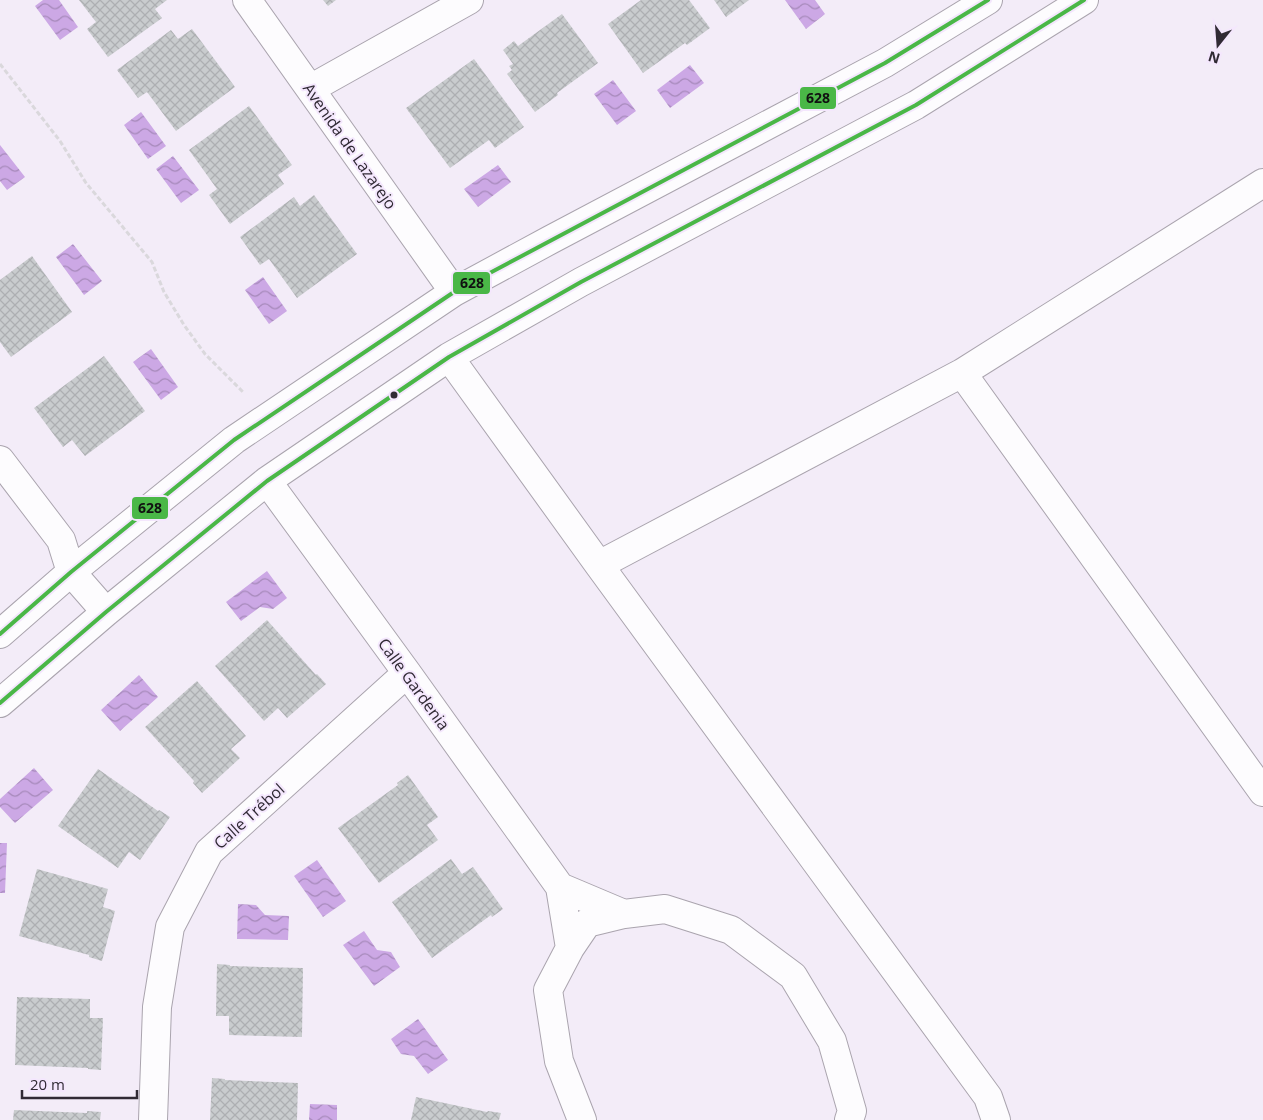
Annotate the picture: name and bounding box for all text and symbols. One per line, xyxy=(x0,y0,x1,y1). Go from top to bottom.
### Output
north arrow xyxy=(1193,20,1243,70)
text: N xyxy=(1206,47,1222,69)
street label: Avenida de Lazarejo xyxy=(298,78,402,214)
line badge: 628 xyxy=(799,86,837,110)
text: 628 xyxy=(806,88,830,107)
line badge: 628 xyxy=(452,271,491,295)
text: 628 xyxy=(460,273,484,292)
unlabelled marker xyxy=(389,390,399,400)
line badge: 628 xyxy=(131,496,169,520)
text: 628 xyxy=(138,498,162,517)
street label: Calle Gardenia xyxy=(373,634,455,734)
street label: Calle Trébol xyxy=(209,778,289,854)
scale bar xyxy=(22,1068,138,1100)
text: 20 m xyxy=(30,1074,65,1094)

